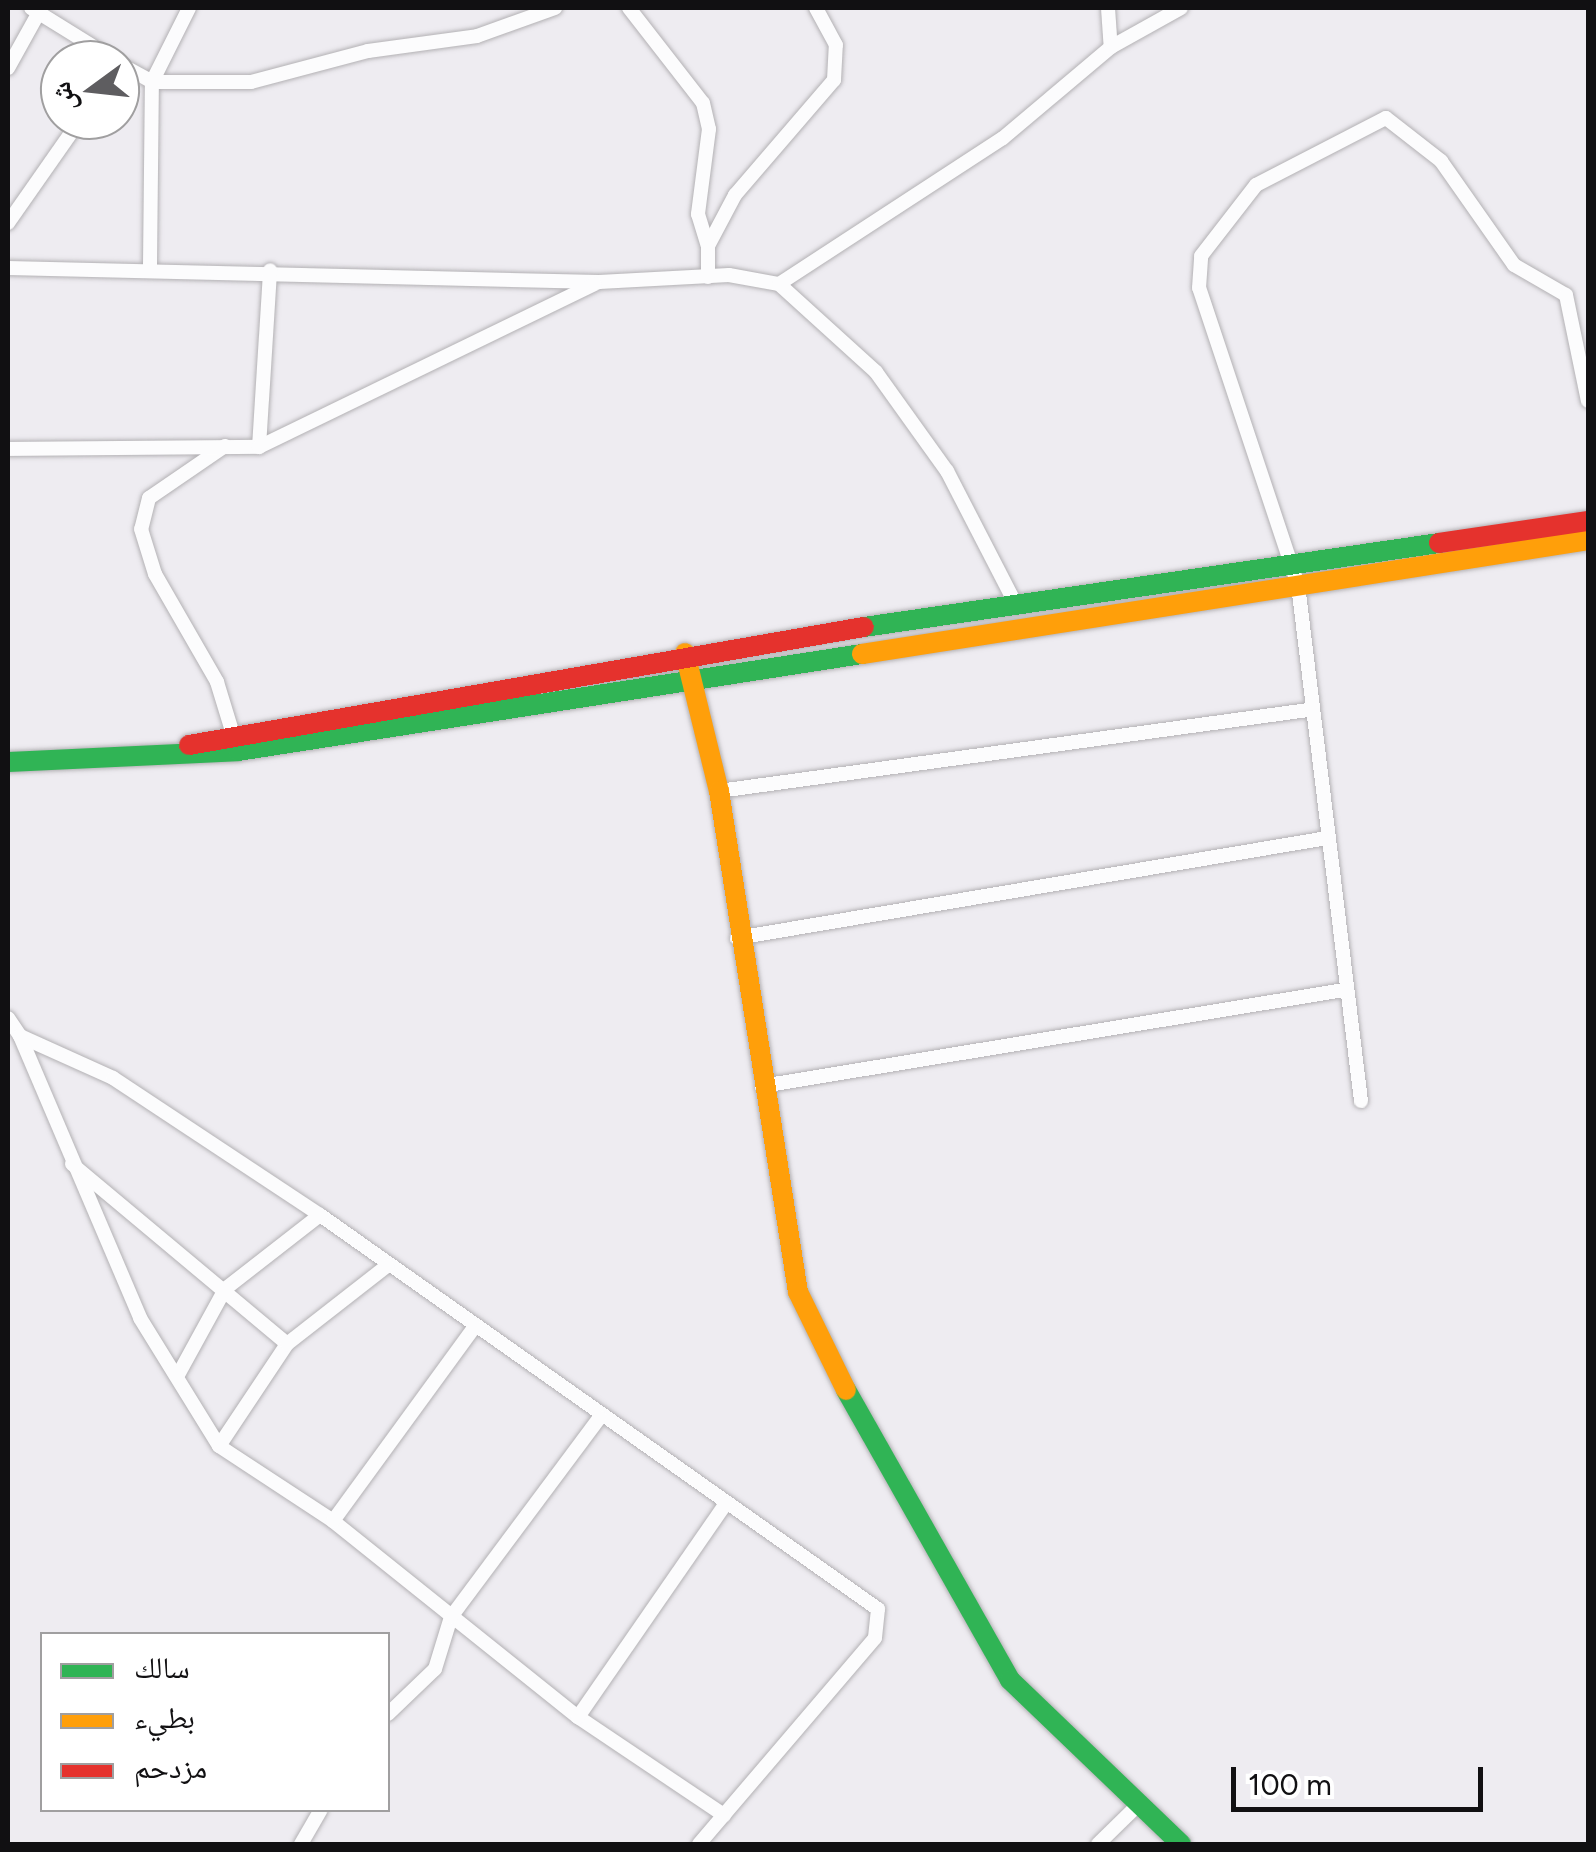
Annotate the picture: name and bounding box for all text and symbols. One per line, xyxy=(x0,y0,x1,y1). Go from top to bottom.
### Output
north arrow xyxy=(40,40,140,140)
text: ش xyxy=(43,78,83,116)
legend xyxy=(40,1632,390,1812)
text: سالك xyxy=(134,1649,190,1686)
text: بطيء xyxy=(134,1699,195,1736)
scale bar xyxy=(1236,1747,1488,1809)
text: مزدحم xyxy=(134,1749,207,1786)
text: 100 m xyxy=(1248,1766,1332,1803)

